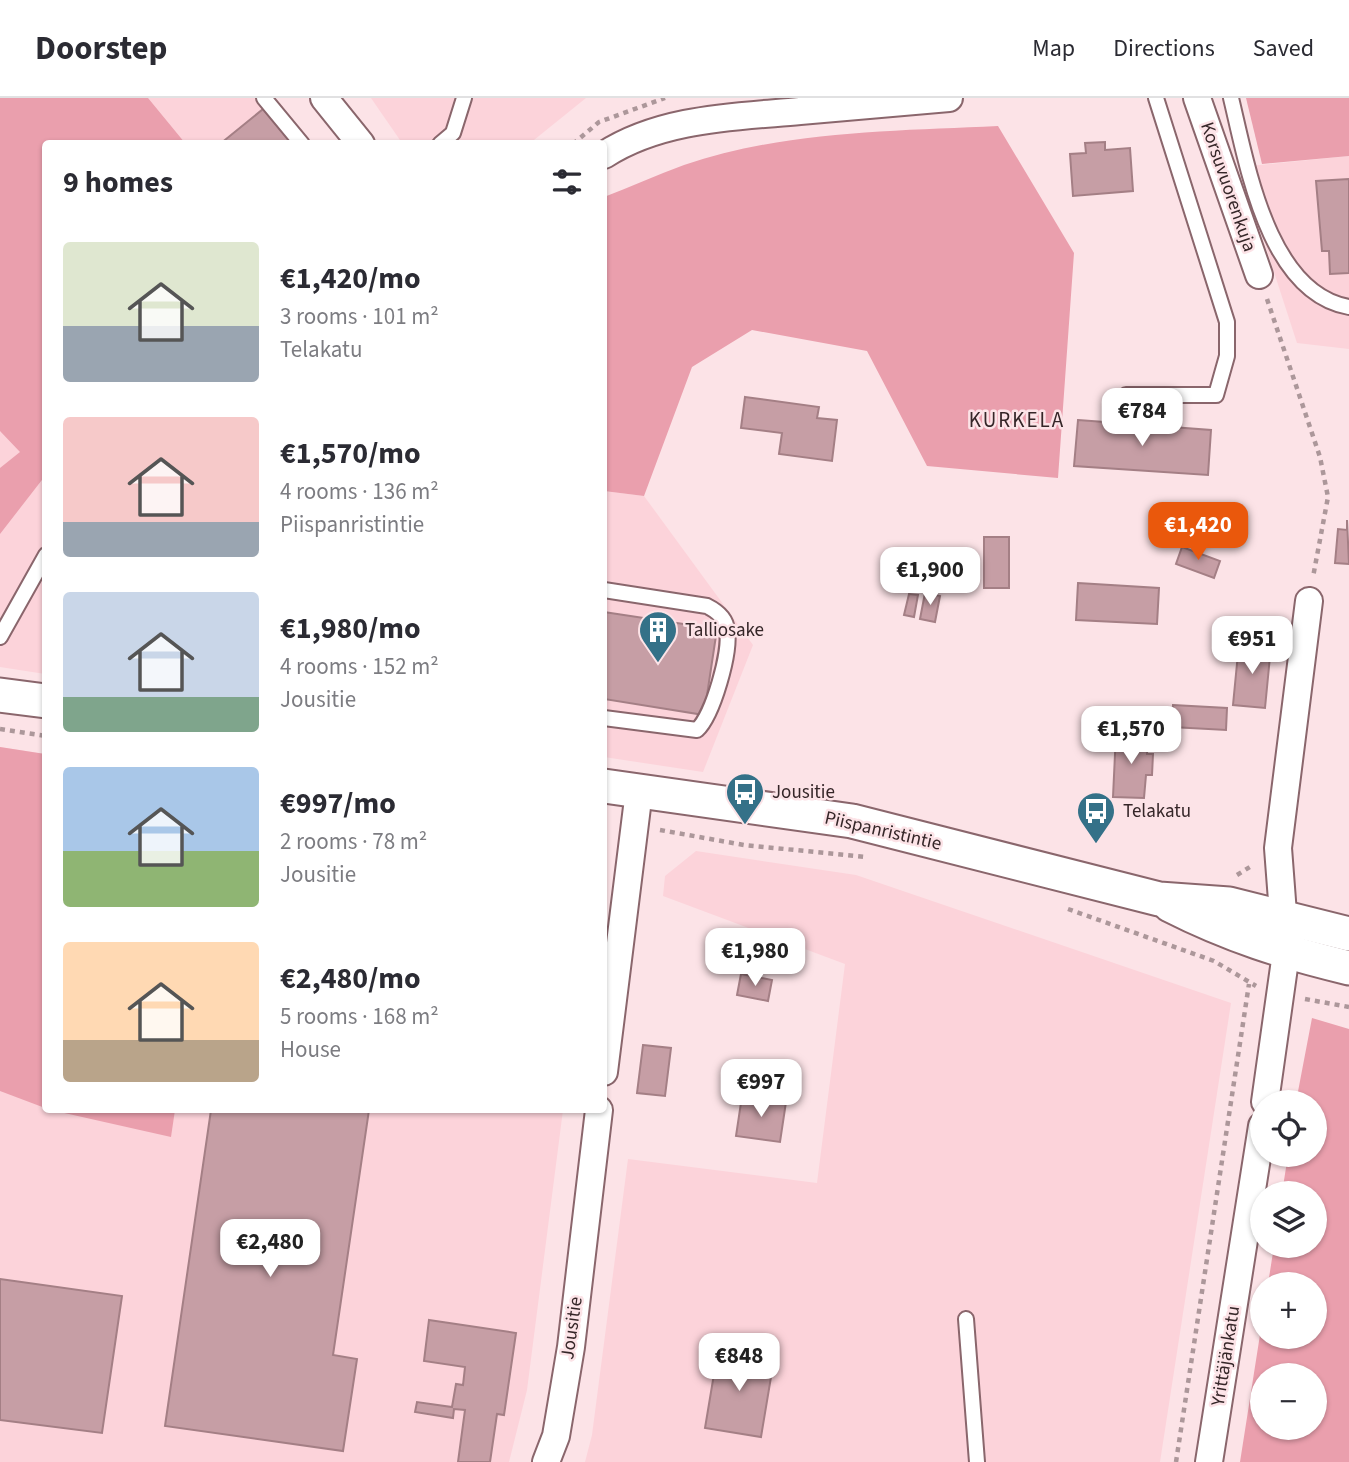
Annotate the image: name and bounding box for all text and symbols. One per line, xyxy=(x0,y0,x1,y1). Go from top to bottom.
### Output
text: Doorstep xyxy=(35,25,167,72)
text: Map xyxy=(1032,31,1075,66)
text: Directions xyxy=(1113,31,1215,66)
text: Saved xyxy=(1253,31,1314,66)
street label: Korsuvuorenkuja xyxy=(1193,119,1263,255)
text: 9 homes xyxy=(63,161,173,204)
icon: filters xyxy=(548,163,586,201)
text: €1,420/mo xyxy=(280,257,421,300)
icon: home xyxy=(119,270,203,354)
text: 3 rooms · 101 m² xyxy=(280,300,439,333)
text: Telakatu xyxy=(280,333,362,366)
pin: €784 xyxy=(1101,388,1183,448)
text: €784 xyxy=(1118,394,1166,427)
district label: KURKELA xyxy=(969,405,1065,435)
text: €1,570/mo xyxy=(280,432,421,475)
icon: home xyxy=(119,445,203,529)
text: 4 rooms · 136 m² xyxy=(280,475,439,508)
pin: €1,420 xyxy=(1141,503,1255,562)
text: Piispanristintie xyxy=(280,508,424,541)
text: €1,420 xyxy=(1164,508,1232,541)
pin: €1,900 xyxy=(873,547,987,607)
text: €1,900 xyxy=(896,553,964,586)
text: €1,980/mo xyxy=(280,607,421,650)
building icon: Talliosake xyxy=(637,609,679,664)
pin: €951 xyxy=(1211,616,1293,676)
place label: Talliosake xyxy=(685,617,764,644)
icon: home xyxy=(119,620,203,704)
text: €951 xyxy=(1228,622,1276,655)
text: 4 rooms · 152 m² xyxy=(280,650,439,683)
text: Jousitie xyxy=(280,683,356,716)
pin: €1,570 xyxy=(1074,706,1188,766)
text: €1,570 xyxy=(1097,712,1165,745)
bus stop icon: Jousitie xyxy=(724,771,766,826)
place label: Jousitie xyxy=(772,779,835,806)
text: €997/mo xyxy=(280,782,396,825)
bus stop icon: Telakatu xyxy=(1075,790,1117,845)
icon: home xyxy=(119,795,203,879)
place label: Telakatu xyxy=(1123,798,1191,825)
street label: Piispanristintie xyxy=(822,804,944,858)
text: 2 rooms · 78 m² xyxy=(280,825,427,858)
text: Jousitie xyxy=(280,858,356,891)
pin: €1,980 xyxy=(698,928,812,988)
text: €1,980 xyxy=(721,934,789,967)
text: €2,480/mo xyxy=(280,957,421,1000)
icon: home xyxy=(119,970,203,1054)
text: 5 rooms · 168 m² xyxy=(280,1000,439,1033)
text: House xyxy=(280,1033,341,1066)
pin: €997 xyxy=(720,1060,802,1119)
text: €997 xyxy=(737,1065,785,1098)
map controls xyxy=(1250,1090,1327,1440)
button: locate xyxy=(1250,1090,1327,1167)
button: layers xyxy=(1250,1181,1327,1258)
pin: €2,480 xyxy=(213,1220,327,1279)
text: €2,480 xyxy=(236,1225,304,1258)
button: + xyxy=(1250,1272,1327,1349)
street label: Jousitie xyxy=(554,1295,590,1361)
street label: Yrittäjänkatu xyxy=(1205,1304,1247,1409)
pin: €848 xyxy=(698,1334,780,1393)
text: €848 xyxy=(715,1339,763,1372)
button: − xyxy=(1250,1363,1327,1440)

